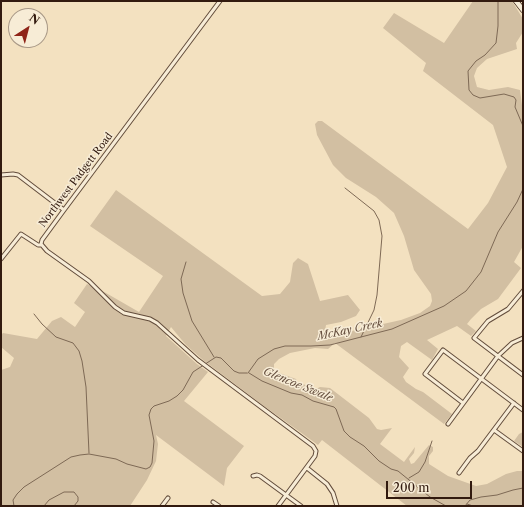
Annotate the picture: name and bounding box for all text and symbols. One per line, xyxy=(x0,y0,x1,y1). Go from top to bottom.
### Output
north arrow xyxy=(8,8,48,48)
text: N xyxy=(26,11,42,28)
street label: Northwest Padgett Road xyxy=(37,130,115,230)
water label: McKay Creek xyxy=(316,317,384,343)
water label: Glencoe Swale xyxy=(261,365,335,405)
scale bar xyxy=(388,473,474,499)
text: 200 m xyxy=(393,480,430,495)

